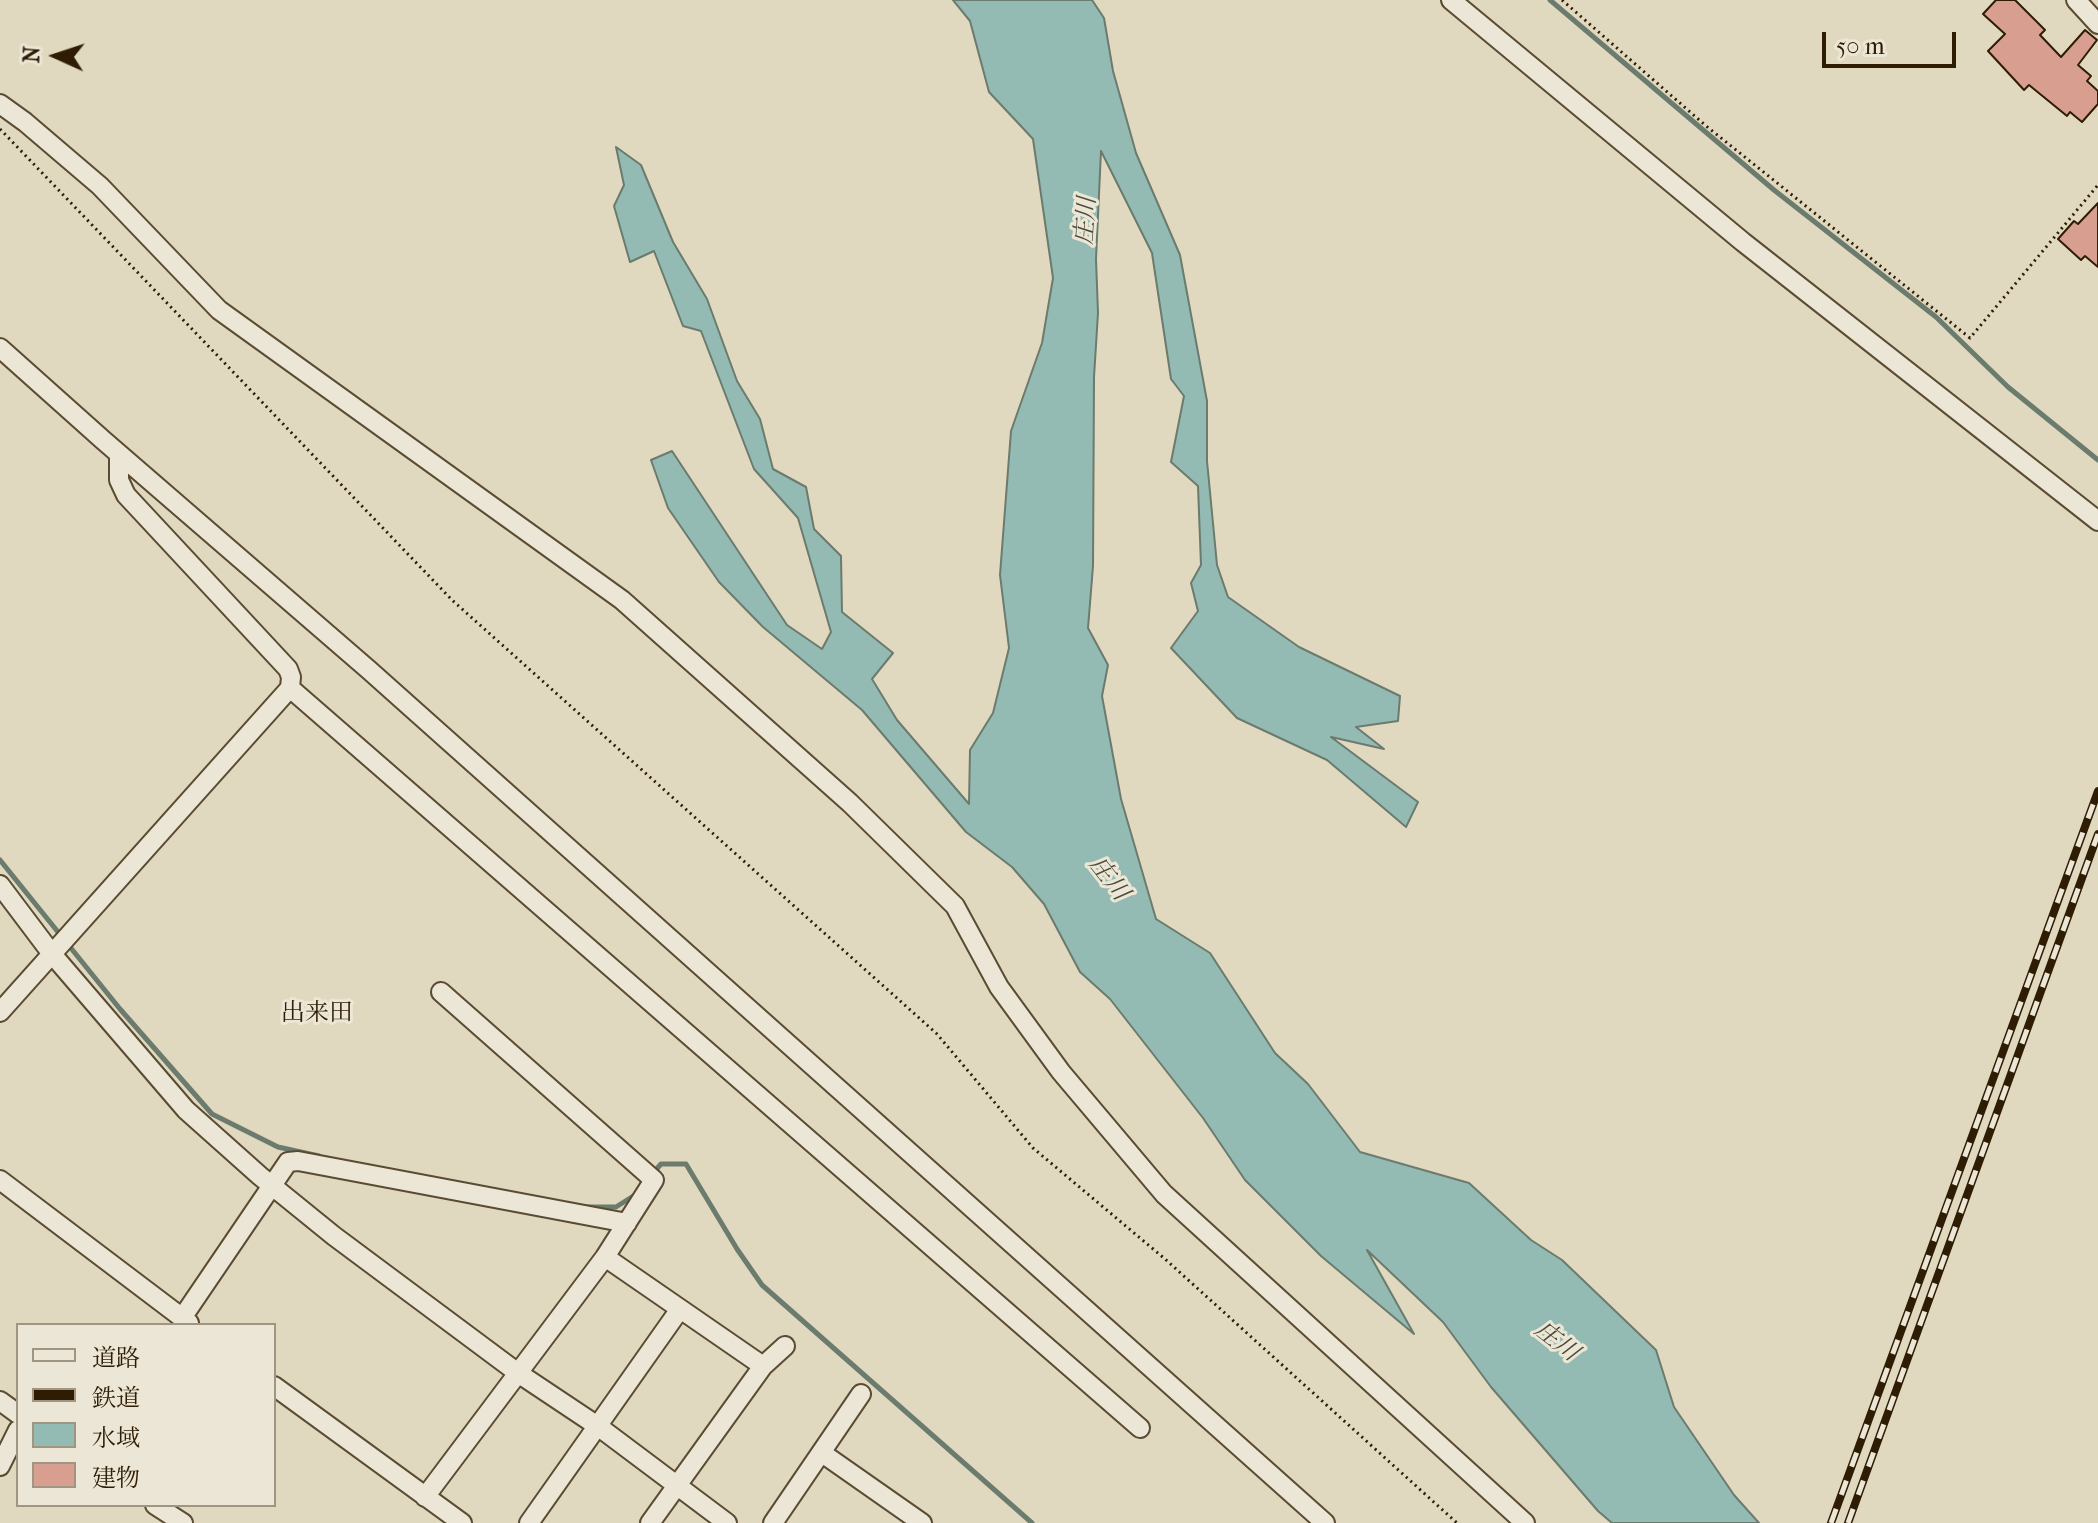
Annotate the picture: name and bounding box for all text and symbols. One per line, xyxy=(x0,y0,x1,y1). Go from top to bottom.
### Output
north arrow xyxy=(16,16,96,96)
scale bar xyxy=(1826,16,1960,66)
text: 50 m xyxy=(1836,32,1885,60)
text: N xyxy=(19,46,45,64)
water label: 庄川 xyxy=(1071,196,1103,246)
water label: 庄川 xyxy=(1082,851,1134,907)
district label: 出来田 xyxy=(281,1000,353,1028)
water label: 庄川 xyxy=(1528,1316,1584,1368)
legend xyxy=(16,1323,276,1507)
text: 道路 xyxy=(92,1344,140,1372)
text: 鉄道 xyxy=(92,1384,140,1412)
text: 水域 xyxy=(92,1424,140,1452)
text: 建物 xyxy=(92,1464,140,1492)

